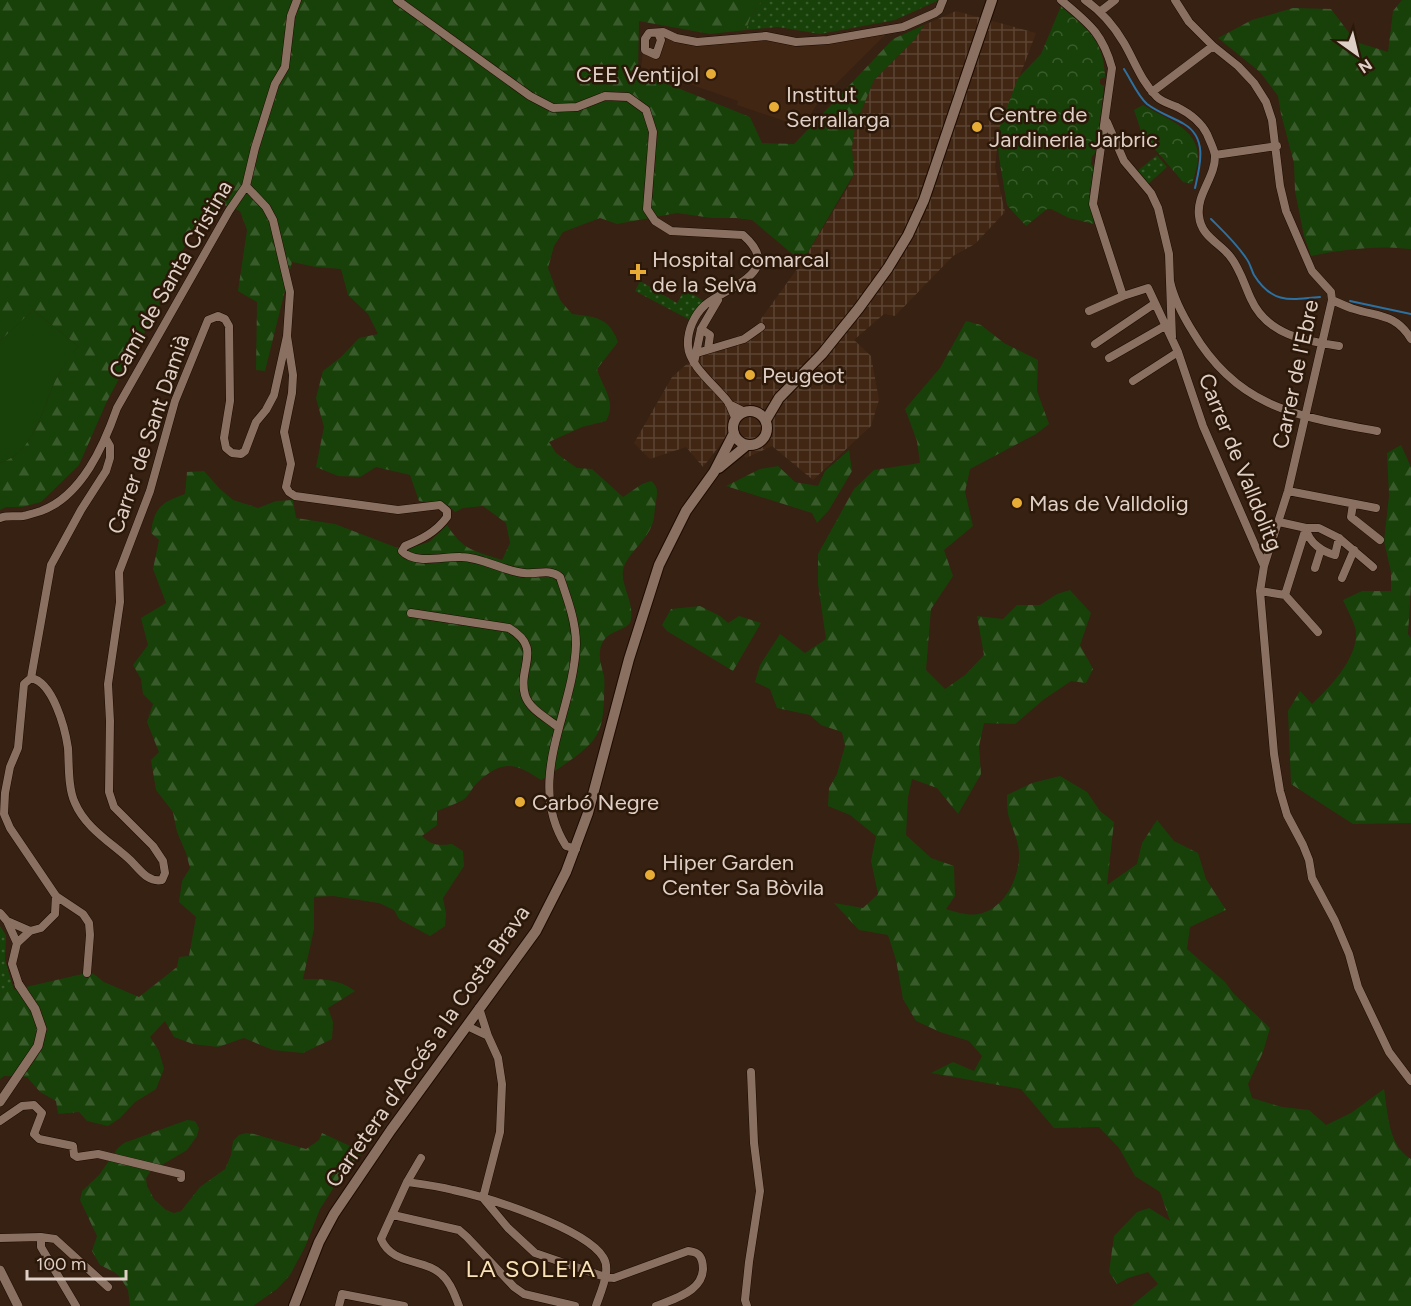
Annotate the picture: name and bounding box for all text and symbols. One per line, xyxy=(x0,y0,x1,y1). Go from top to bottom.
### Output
north arrow xyxy=(1327,24,1387,84)
text: N xyxy=(1355,55,1376,77)
place label: CEE Ventijol xyxy=(576,61,699,88)
marker: CEE Ventijol xyxy=(704,67,718,81)
place label: Institut Serrallarga xyxy=(786,81,890,133)
marker: Institut Serrallarga xyxy=(767,100,781,114)
place label: Centre de Jardineria Jarbric xyxy=(989,101,1158,153)
marker: Centre de Jardineria Jarbric xyxy=(970,120,984,134)
street label: Camí de Santa Cristina xyxy=(103,175,238,383)
place label: Hospital comarcal de la Selva xyxy=(652,246,829,298)
marker: Hospital comarcal de la Selva xyxy=(629,263,647,281)
street label: Carrer de l'Ebre xyxy=(1267,297,1324,451)
street label: Carrer de Sant Damià xyxy=(102,331,195,538)
place label: Peugeot xyxy=(762,362,845,389)
marker: Peugeot xyxy=(743,368,757,382)
street label: Carrer de Valldolitg xyxy=(1193,369,1288,555)
place label: Mas de Valldolig xyxy=(1029,490,1189,517)
marker: Mas de Valldolig xyxy=(1010,496,1024,510)
place label: Carbó Negre xyxy=(532,789,659,816)
marker: Carbó Negre xyxy=(513,795,527,809)
place label: Hiper Garden Center Sa Bòvila xyxy=(662,849,824,901)
marker: Hiper Garden Center Sa Bòvila xyxy=(643,868,657,882)
street label: Carretera d'Accés a la Costa Brava xyxy=(319,900,535,1193)
scale bar xyxy=(27,1243,126,1281)
text: 100 m xyxy=(36,1253,86,1275)
district label: LA SOLEIA xyxy=(466,1254,596,1283)

